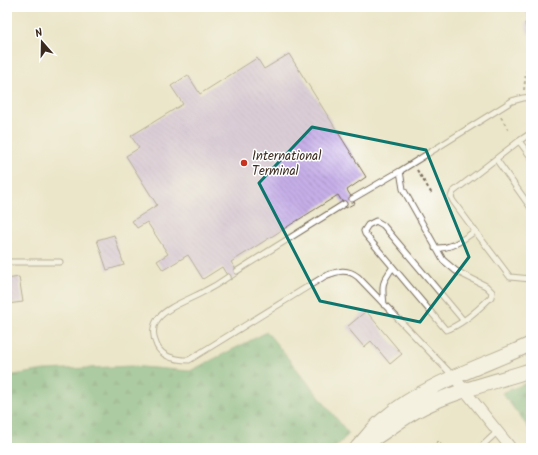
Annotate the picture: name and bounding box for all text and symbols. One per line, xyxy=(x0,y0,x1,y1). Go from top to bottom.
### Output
north arrow xyxy=(22,22,62,62)
text: N xyxy=(33,24,45,43)
place label: International Terminal xyxy=(252,146,321,182)
marker: International Terminal xyxy=(239,158,249,168)

